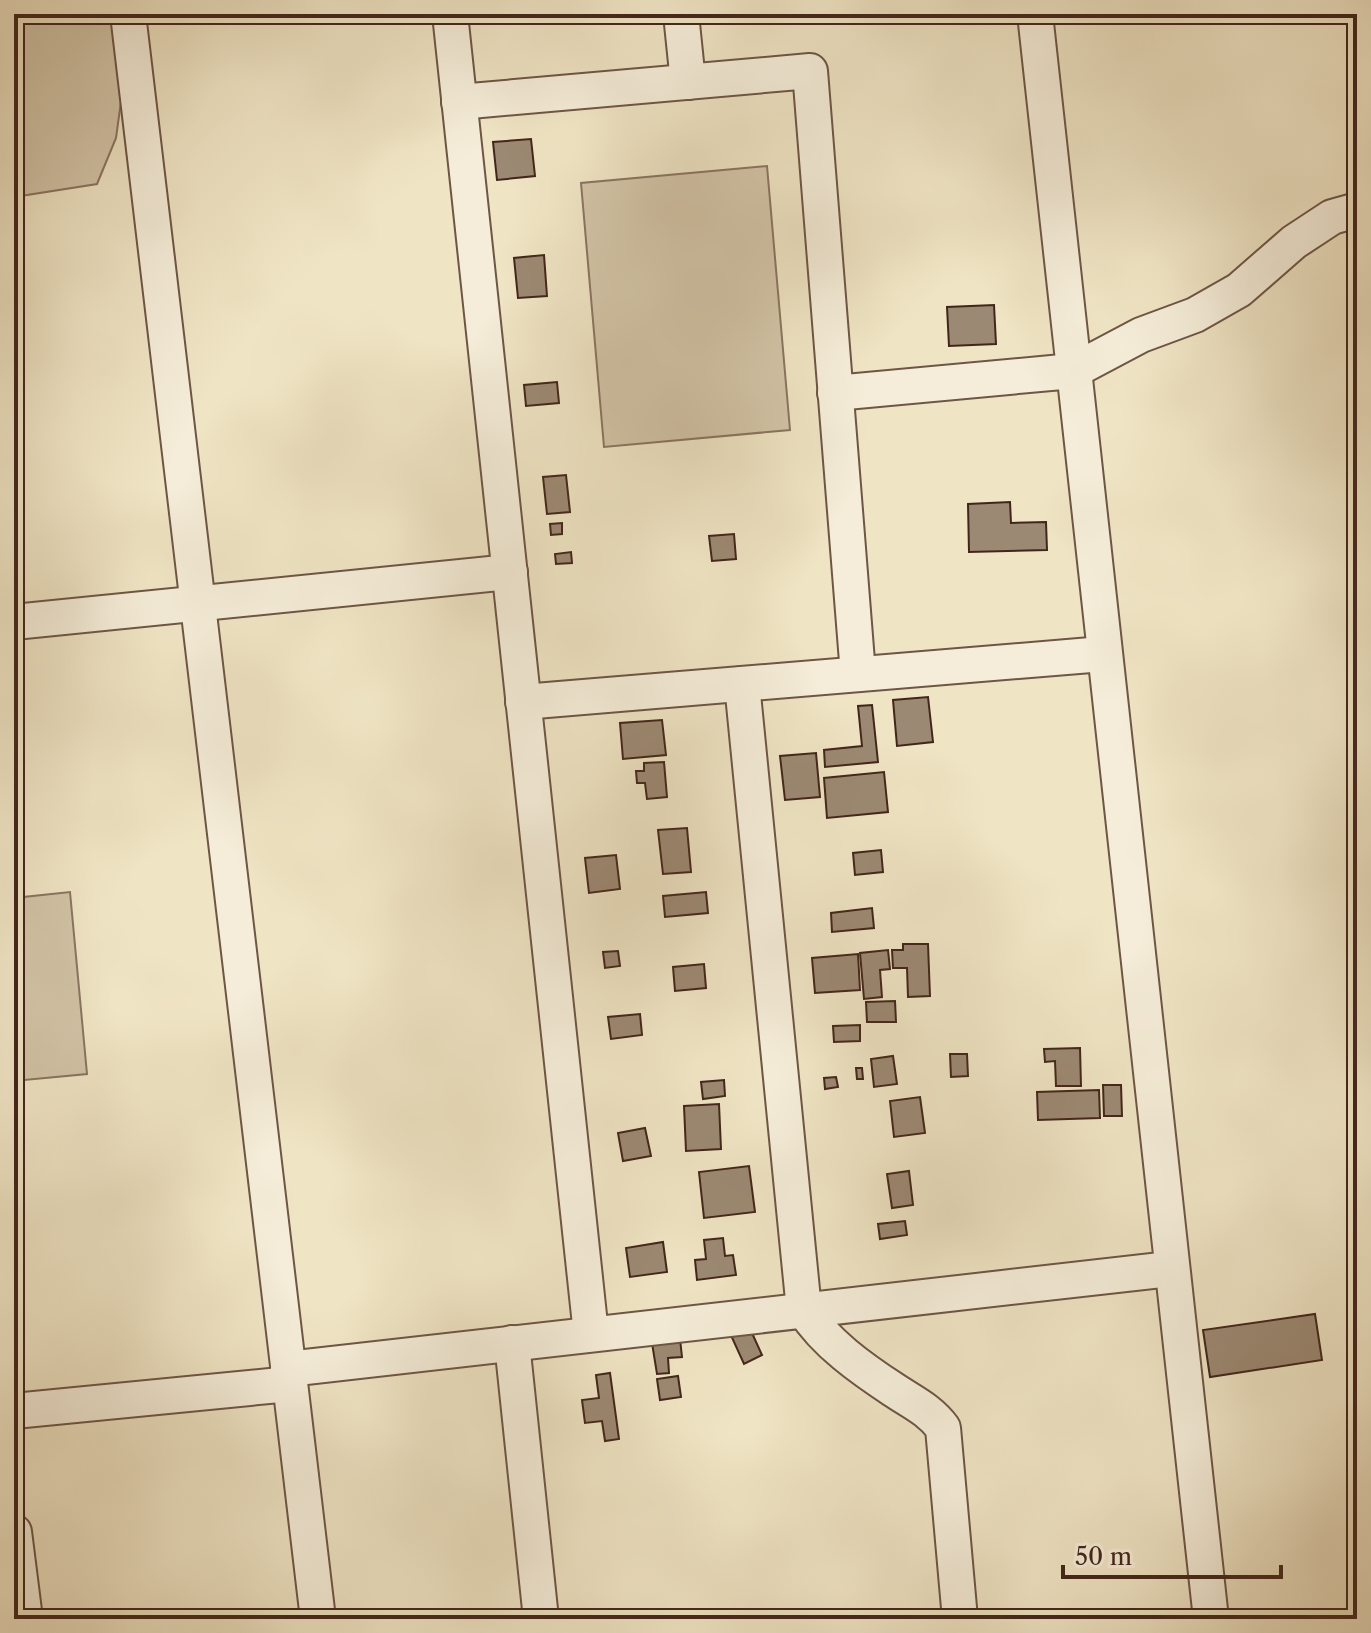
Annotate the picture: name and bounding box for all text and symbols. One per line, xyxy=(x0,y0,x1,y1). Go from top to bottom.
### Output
scale bar xyxy=(1063,1529,1281,1579)
text: 50 m xyxy=(1075,1542,1132,1571)

